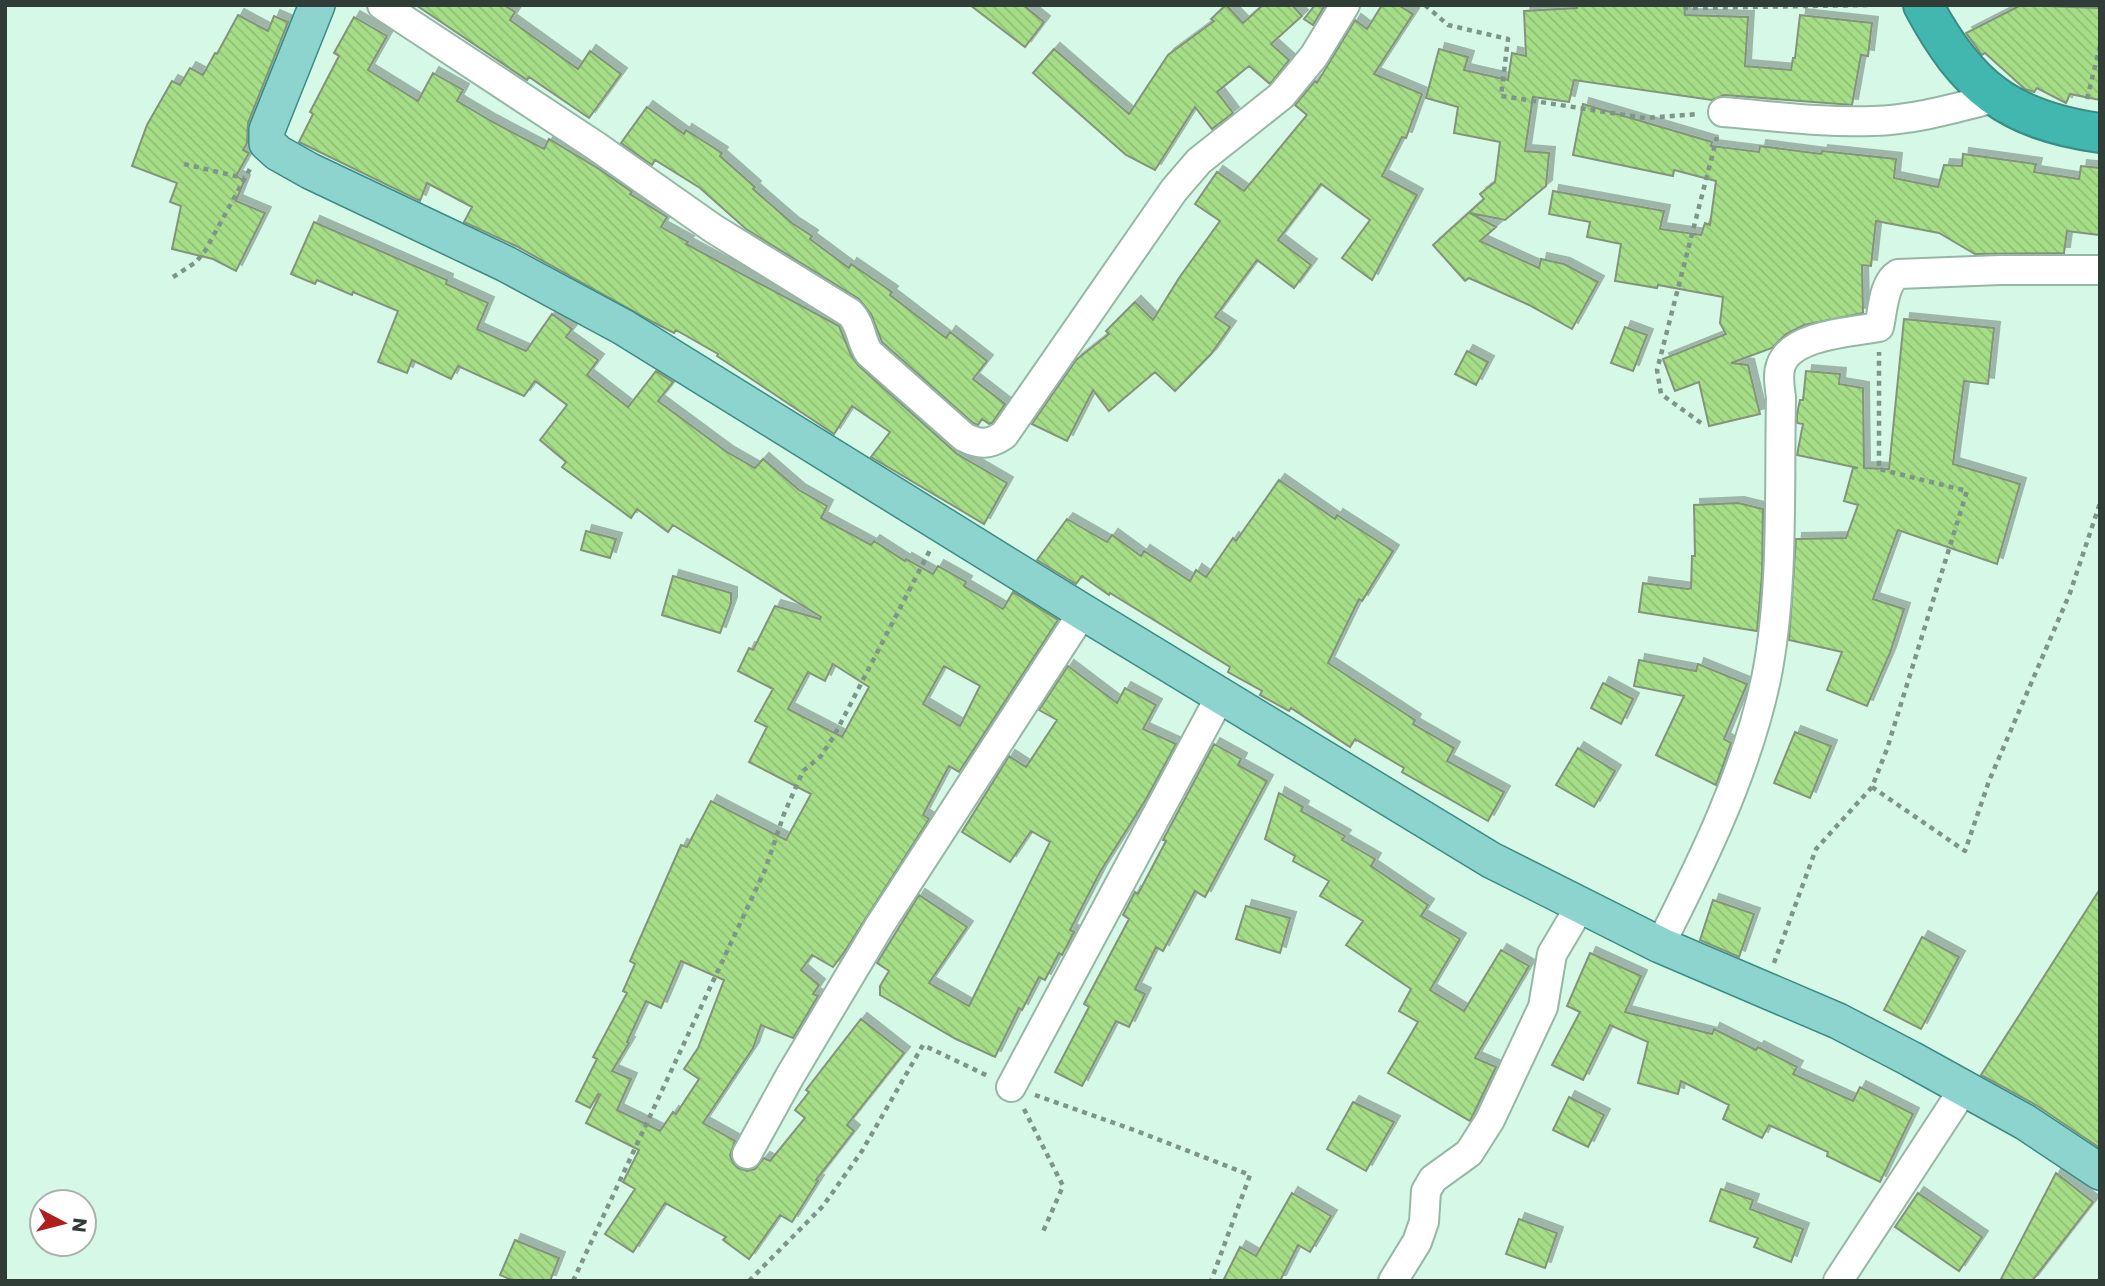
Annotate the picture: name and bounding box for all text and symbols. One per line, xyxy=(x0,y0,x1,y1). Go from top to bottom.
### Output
north arrow xyxy=(28,1188,98,1258)
text: N xyxy=(65,1216,94,1234)

